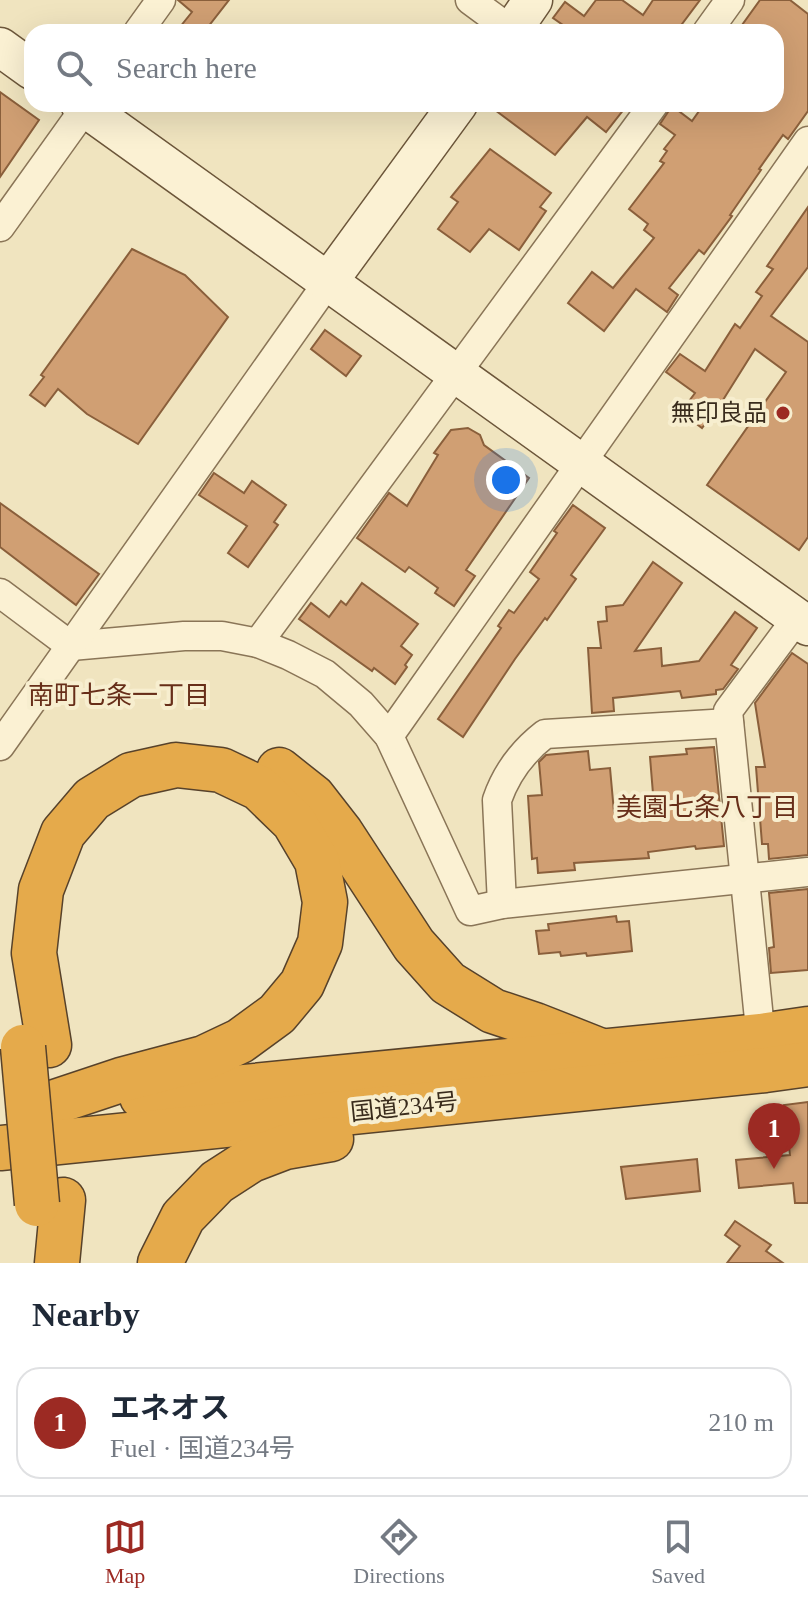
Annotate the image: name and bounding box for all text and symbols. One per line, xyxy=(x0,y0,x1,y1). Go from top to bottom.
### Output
search box xyxy=(24,24,784,112)
icon: search xyxy=(52,46,96,90)
text: Search here xyxy=(116,51,257,84)
place label: 無印良品 xyxy=(671,400,767,426)
marker: 無印良品 xyxy=(774,404,792,422)
your location xyxy=(486,460,526,500)
district label: 南町七条一丁目 xyxy=(28,681,210,710)
district label: 美園七条八丁目 xyxy=(616,793,798,822)
street label: 国道234号 xyxy=(349,1088,459,1126)
pin: 1 xyxy=(748,1103,800,1169)
text: Nearby xyxy=(32,1296,140,1333)
text: エネオス xyxy=(110,1391,230,1424)
text: 1 xyxy=(54,1408,67,1437)
text: 210 m xyxy=(708,1408,774,1437)
text: Fuel · 国道234号 xyxy=(110,1434,295,1463)
tab: Map xyxy=(103,1515,147,1589)
tab: Directions xyxy=(353,1515,445,1589)
tab: Saved xyxy=(651,1515,705,1589)

